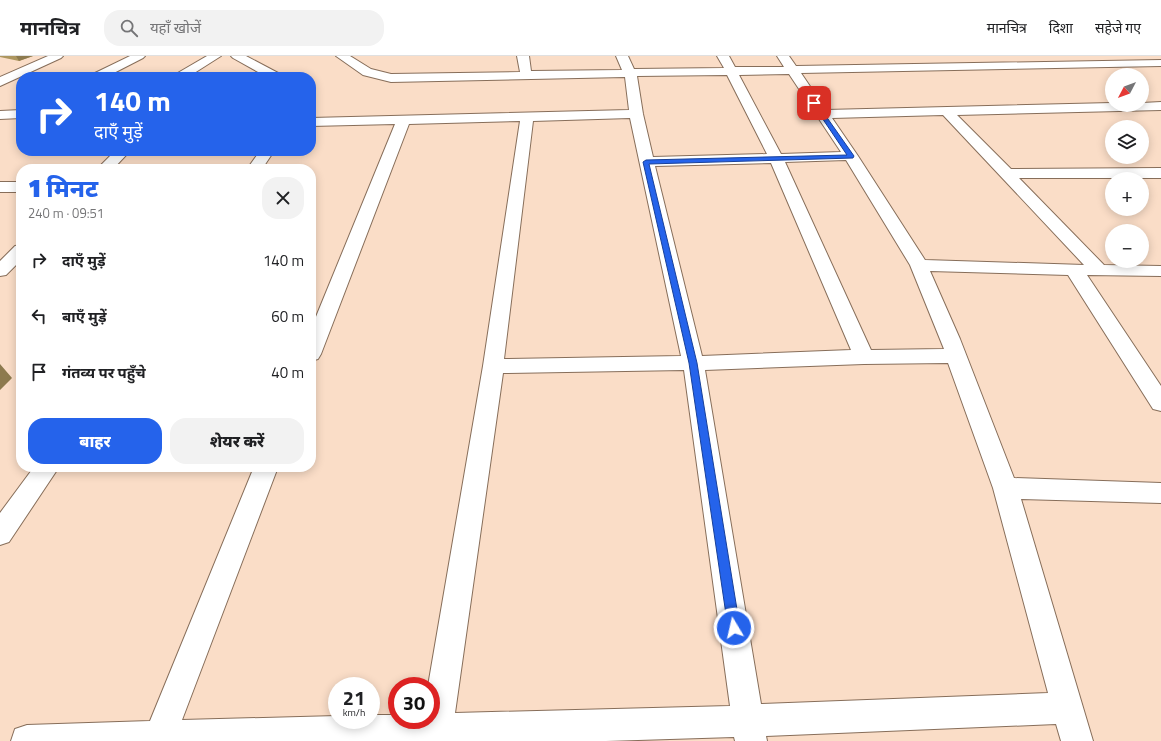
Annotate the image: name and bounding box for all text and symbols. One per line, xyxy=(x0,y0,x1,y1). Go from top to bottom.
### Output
search box xyxy=(104,10,384,46)
text: मानचित्र xyxy=(20,13,80,42)
text: यहाँ खोजें xyxy=(150,16,201,39)
icon: search xyxy=(118,17,140,39)
text: मानचित्र xyxy=(987,17,1027,38)
text: दिशा xyxy=(1049,17,1073,38)
text: सहेजे गए xyxy=(1095,17,1141,38)
north arrow xyxy=(1105,68,1149,112)
map controls xyxy=(1105,68,1149,268)
text: 140 m xyxy=(94,79,171,122)
pin xyxy=(797,86,831,120)
icon: right xyxy=(28,88,80,140)
icon: arrive xyxy=(803,92,825,114)
text: दाएँ मुड़ें xyxy=(94,118,143,145)
button: layers xyxy=(1105,120,1149,164)
text: 1 मिनट xyxy=(28,170,98,206)
button: + xyxy=(1105,172,1149,216)
button: close xyxy=(262,177,304,219)
text: 240 m · 09:51 xyxy=(28,203,104,223)
button: − xyxy=(1105,224,1149,268)
icon: right xyxy=(28,249,50,271)
text: दाएँ मुड़ें xyxy=(62,249,106,272)
text: 140 m xyxy=(263,249,304,272)
icon: left xyxy=(28,305,50,327)
text: बाएँ मुड़ें xyxy=(62,305,106,328)
text: 60 m xyxy=(271,305,304,328)
icon: arrive xyxy=(28,361,50,383)
text: गंतव्य पर पहुँचे xyxy=(62,361,146,384)
text: 40 m xyxy=(271,361,304,384)
button: बाहर xyxy=(28,418,162,464)
button: शेयर करें xyxy=(170,418,304,464)
position arrow xyxy=(713,607,755,649)
speed limit sign: 30 xyxy=(388,677,440,729)
text: 21 xyxy=(343,682,365,713)
text: km/h xyxy=(343,705,365,720)

